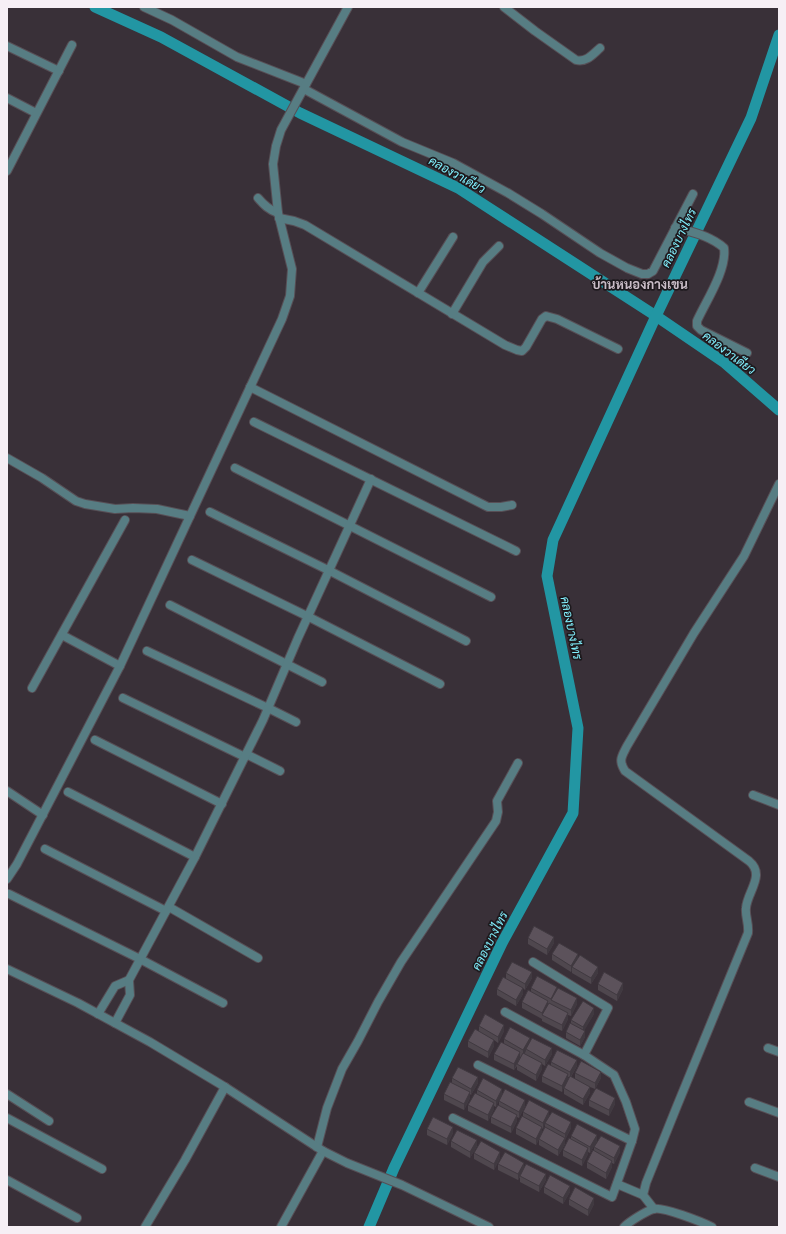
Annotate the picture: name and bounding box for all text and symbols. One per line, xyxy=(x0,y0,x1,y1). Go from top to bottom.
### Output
water label: คลองวาเดียว xyxy=(426,153,488,196)
water label: คลองบางไทร xyxy=(658,205,700,270)
district label: บ้านหนองกางเขน xyxy=(592,276,688,292)
water label: คลองวาเดียว xyxy=(700,328,759,377)
water label: คลองบางไทร xyxy=(557,595,586,662)
water label: คลองบางไทร xyxy=(468,908,511,973)

